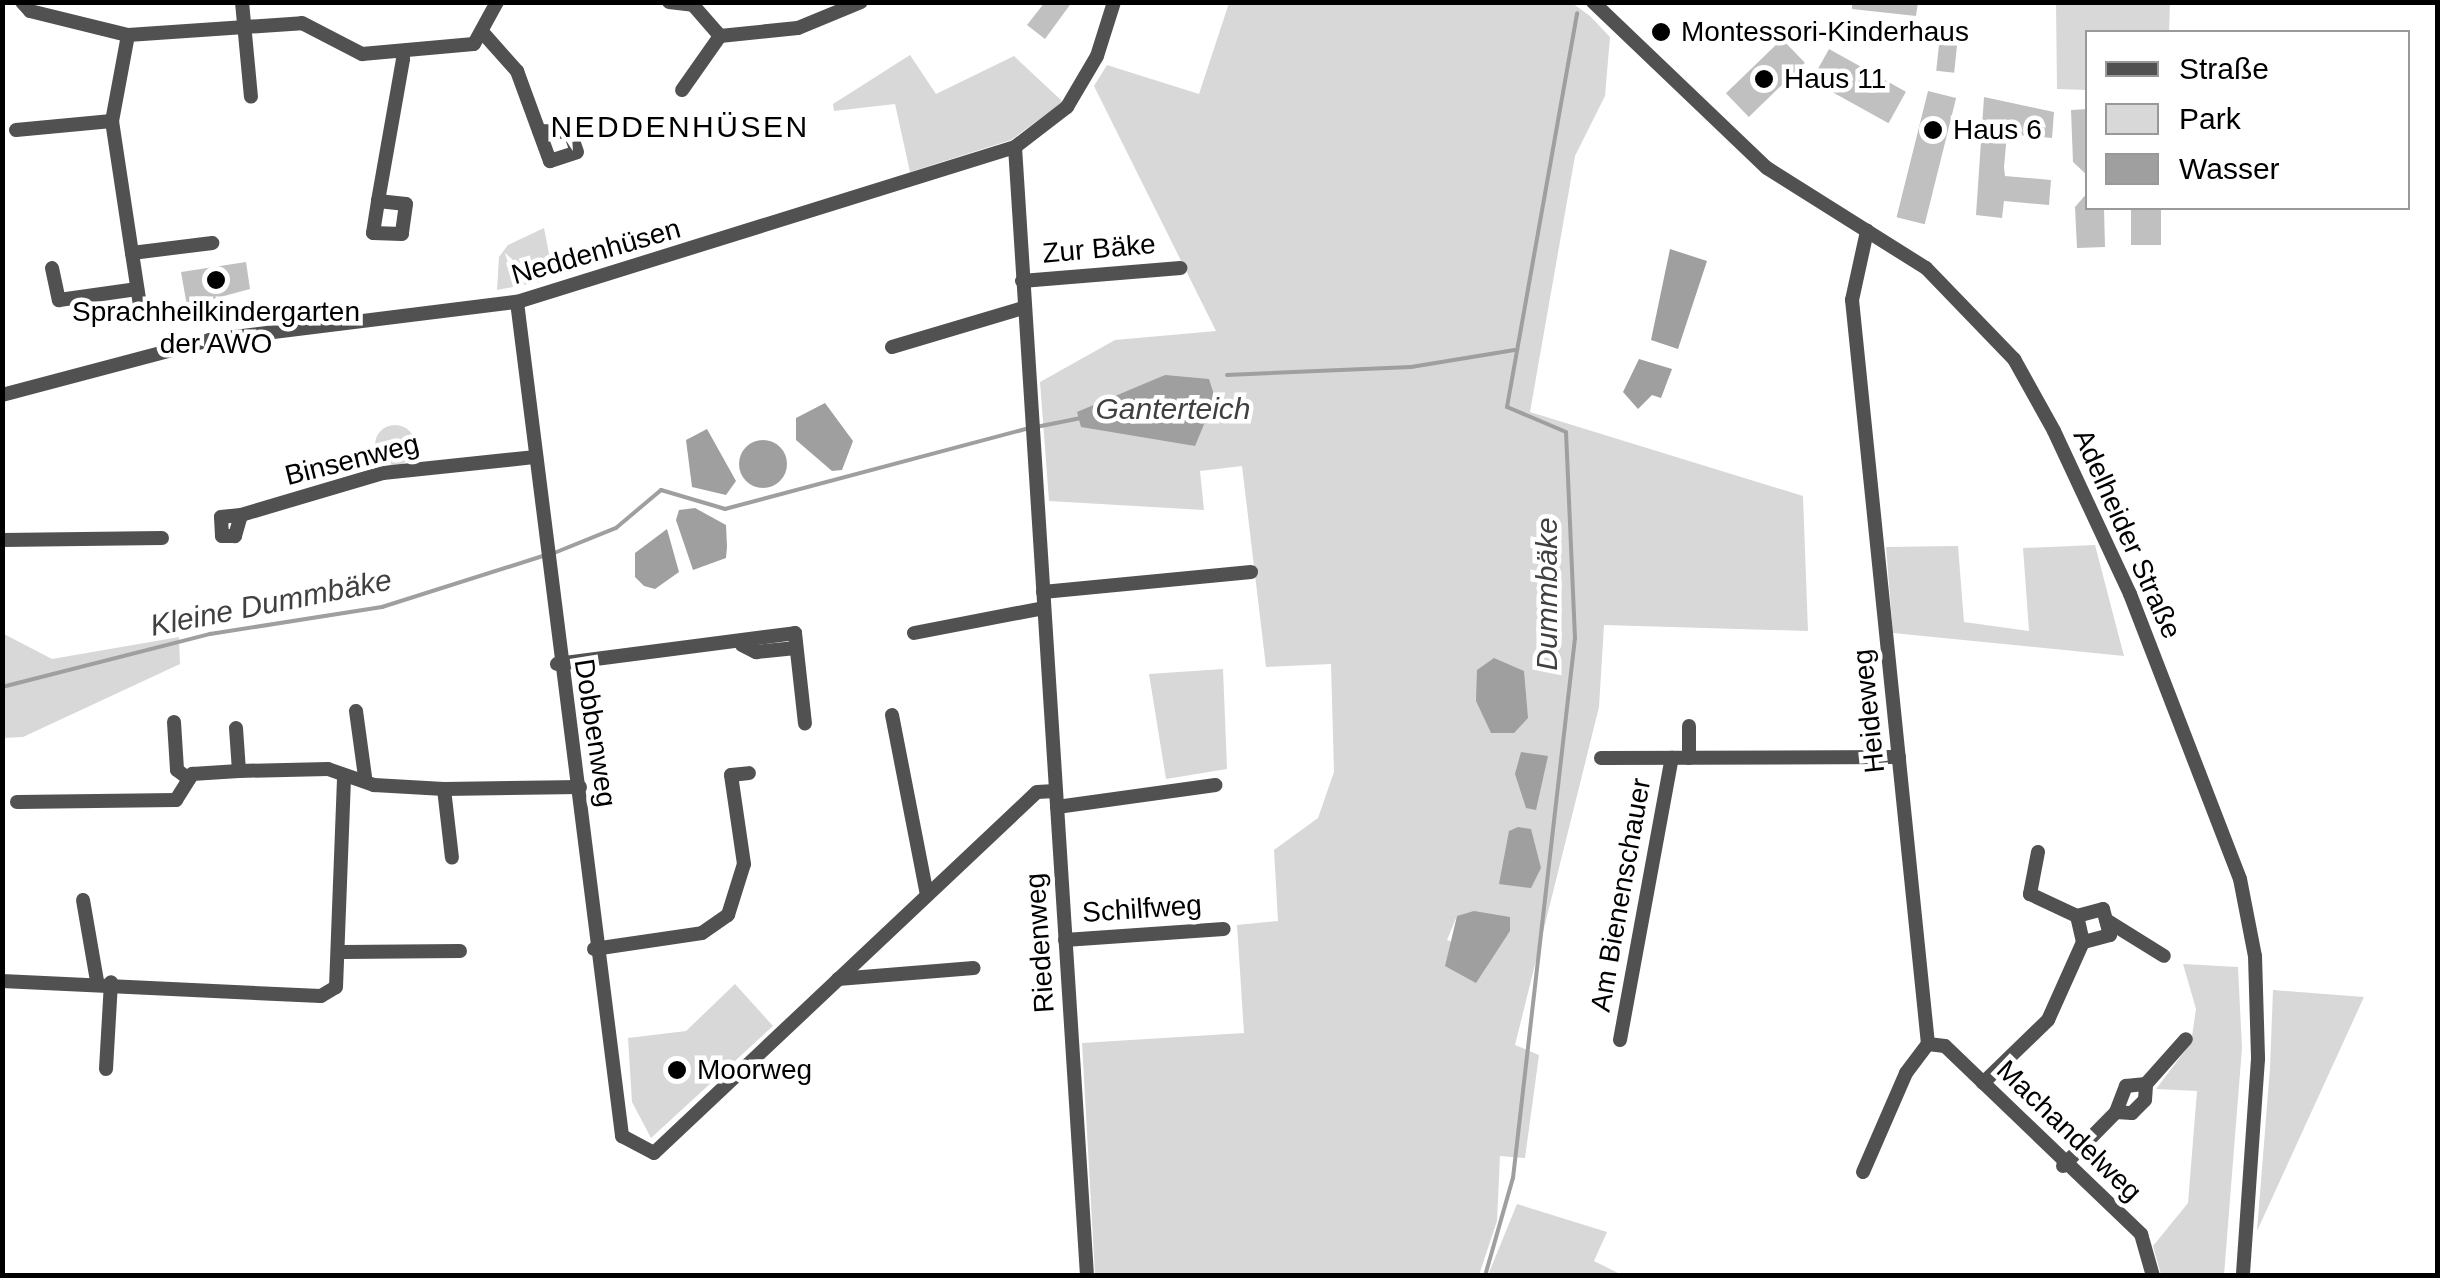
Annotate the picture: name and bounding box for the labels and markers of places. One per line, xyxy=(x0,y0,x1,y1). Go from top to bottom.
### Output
place label: Montessori-Kinderhaus xyxy=(1681,15,1969,49)
marker: Montessori-Kinderhaus xyxy=(1650,21,1672,43)
place label: Haus 11 xyxy=(1784,62,1886,96)
marker: Haus 11 xyxy=(1753,68,1775,90)
place label: Haus 6 xyxy=(1953,113,2042,147)
marker: Haus 6 xyxy=(1922,119,1944,141)
marker: Sprachheilkindergarten der AWO xyxy=(205,269,227,291)
place label: Sprachheilkindergarten der AWO xyxy=(72,295,360,361)
place label: Moorweg xyxy=(697,1053,812,1087)
marker: Moorweg xyxy=(666,1059,688,1081)

